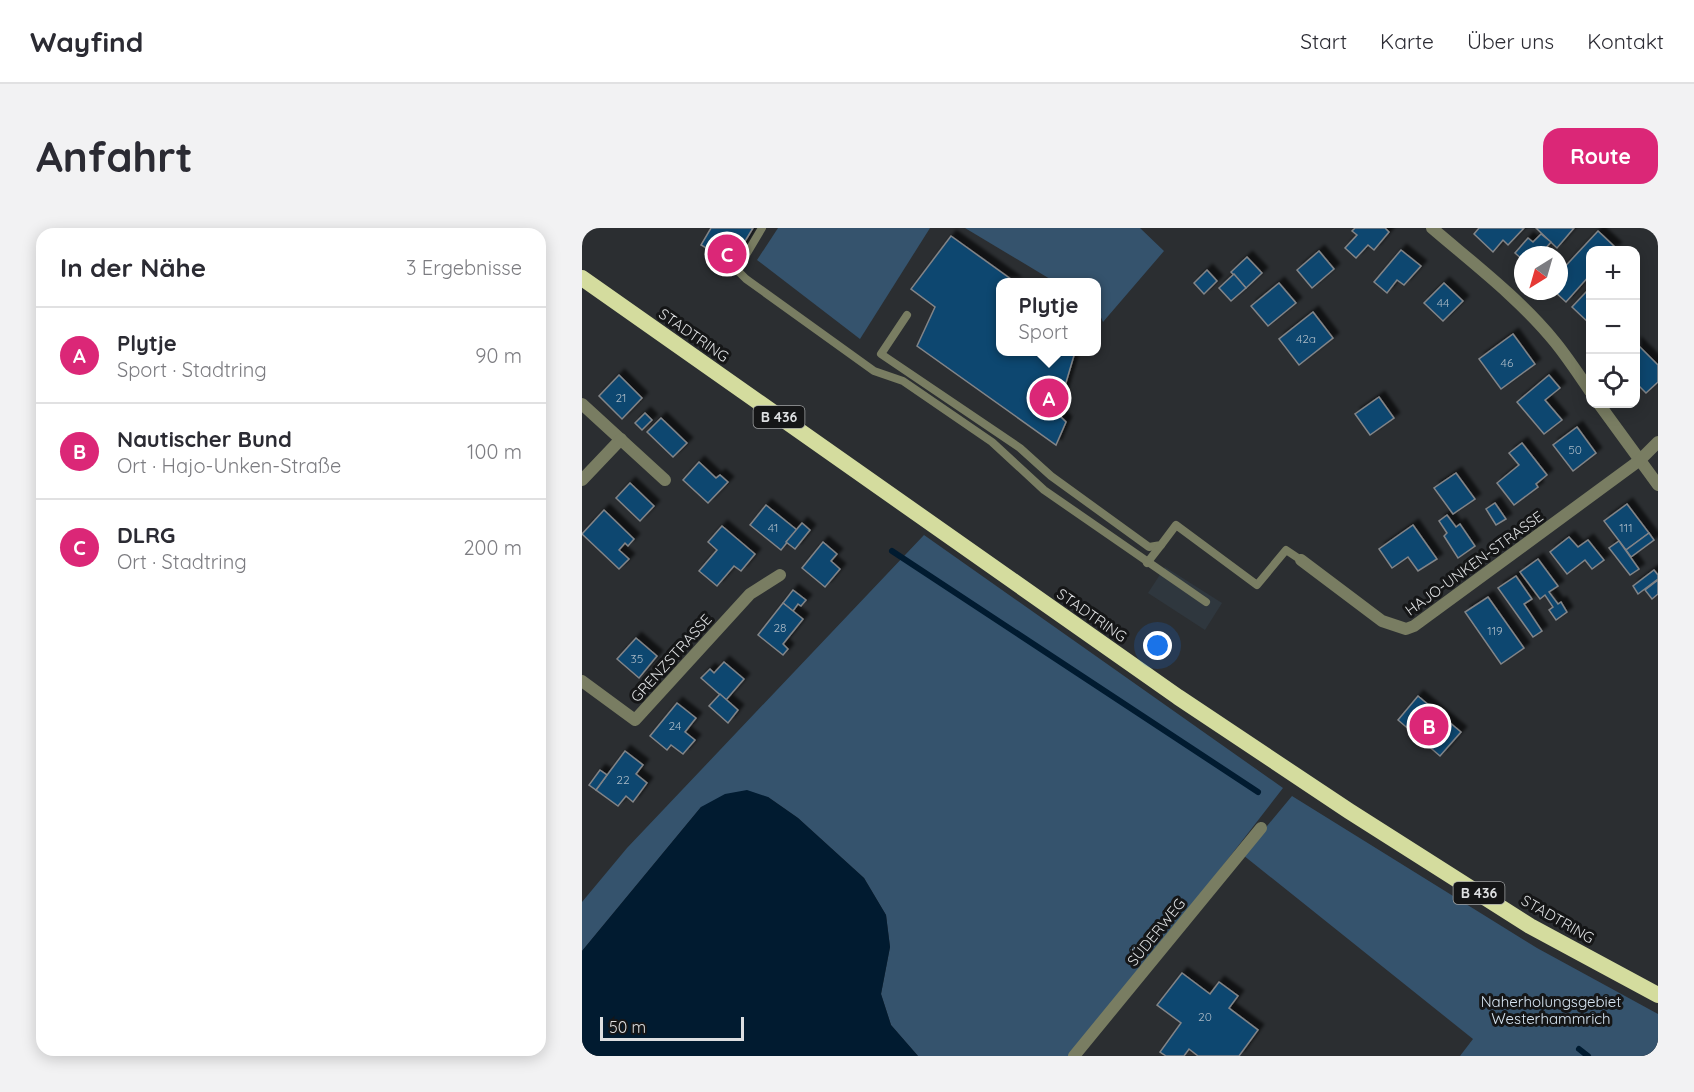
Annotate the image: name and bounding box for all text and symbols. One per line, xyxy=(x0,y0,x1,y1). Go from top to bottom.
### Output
text: Wayfind xyxy=(30,24,143,59)
text: Start xyxy=(1300,28,1347,54)
text: Karte xyxy=(1380,28,1434,54)
text: Über uns xyxy=(1467,28,1554,54)
text: Kontakt xyxy=(1587,28,1664,54)
button: Route xyxy=(1543,128,1658,184)
text: Anfahrt xyxy=(36,130,193,183)
pin: C xyxy=(708,231,746,276)
north arrow xyxy=(1514,246,1568,300)
map controls xyxy=(1586,246,1640,408)
button: + xyxy=(1586,246,1640,300)
text: In der Nähe xyxy=(60,251,206,284)
text: 3 Ergebnisse xyxy=(406,255,522,280)
popup xyxy=(996,278,1101,356)
text: Plytje xyxy=(1019,291,1078,319)
house number: 44 xyxy=(1437,295,1449,310)
button: − xyxy=(1586,300,1640,354)
street label: STADTRING xyxy=(655,304,733,366)
text: Sport xyxy=(1019,319,1069,344)
text: Plytje xyxy=(117,329,177,357)
house number: 42a xyxy=(1296,331,1316,346)
text: A xyxy=(73,343,86,368)
text: 90 m xyxy=(475,343,522,368)
button: locate xyxy=(1586,354,1640,408)
house number: 46 xyxy=(1501,355,1514,370)
text: Sport · Stadtring xyxy=(117,357,267,382)
pin: A xyxy=(1030,376,1068,420)
house number: 21 xyxy=(615,390,627,405)
road number: B 436 xyxy=(754,406,804,428)
text: Nautischer Bund xyxy=(117,425,292,453)
text: B xyxy=(73,439,86,464)
text: 100 m xyxy=(467,439,522,464)
house number: 50 xyxy=(1568,442,1582,457)
text: Ort · Hajo-Unken-Straße xyxy=(117,453,341,478)
street label: HAJO-UNKEN-STRASSE xyxy=(1401,507,1547,619)
house number: 41 xyxy=(768,520,778,535)
house number: 111 xyxy=(1619,520,1633,535)
text: DLRG xyxy=(117,521,175,549)
text: C xyxy=(73,535,86,560)
text: 200 m xyxy=(463,535,522,560)
text: Ort · Stadtring xyxy=(117,549,247,574)
street label: STADTRING xyxy=(1053,584,1131,646)
street label: GRENZSTRASSE xyxy=(626,610,716,706)
house number: 28 xyxy=(773,620,787,635)
house number: 119 xyxy=(1487,623,1503,638)
your location xyxy=(1143,631,1172,660)
house number: 35 xyxy=(631,651,643,666)
pin: B xyxy=(1410,704,1448,748)
house number: 24 xyxy=(669,718,681,733)
house number: 22 xyxy=(616,772,630,787)
road number: B 436 xyxy=(1454,882,1504,904)
street label: STADTRING xyxy=(1518,890,1598,948)
street label: SÜDERWEG xyxy=(1123,894,1189,970)
park label: Naherholungsgebiet Westerhammrich xyxy=(1481,992,1621,1028)
house number: 20 xyxy=(1198,1009,1212,1024)
scale bar xyxy=(600,1014,744,1042)
text: 50 m xyxy=(609,1017,646,1037)

